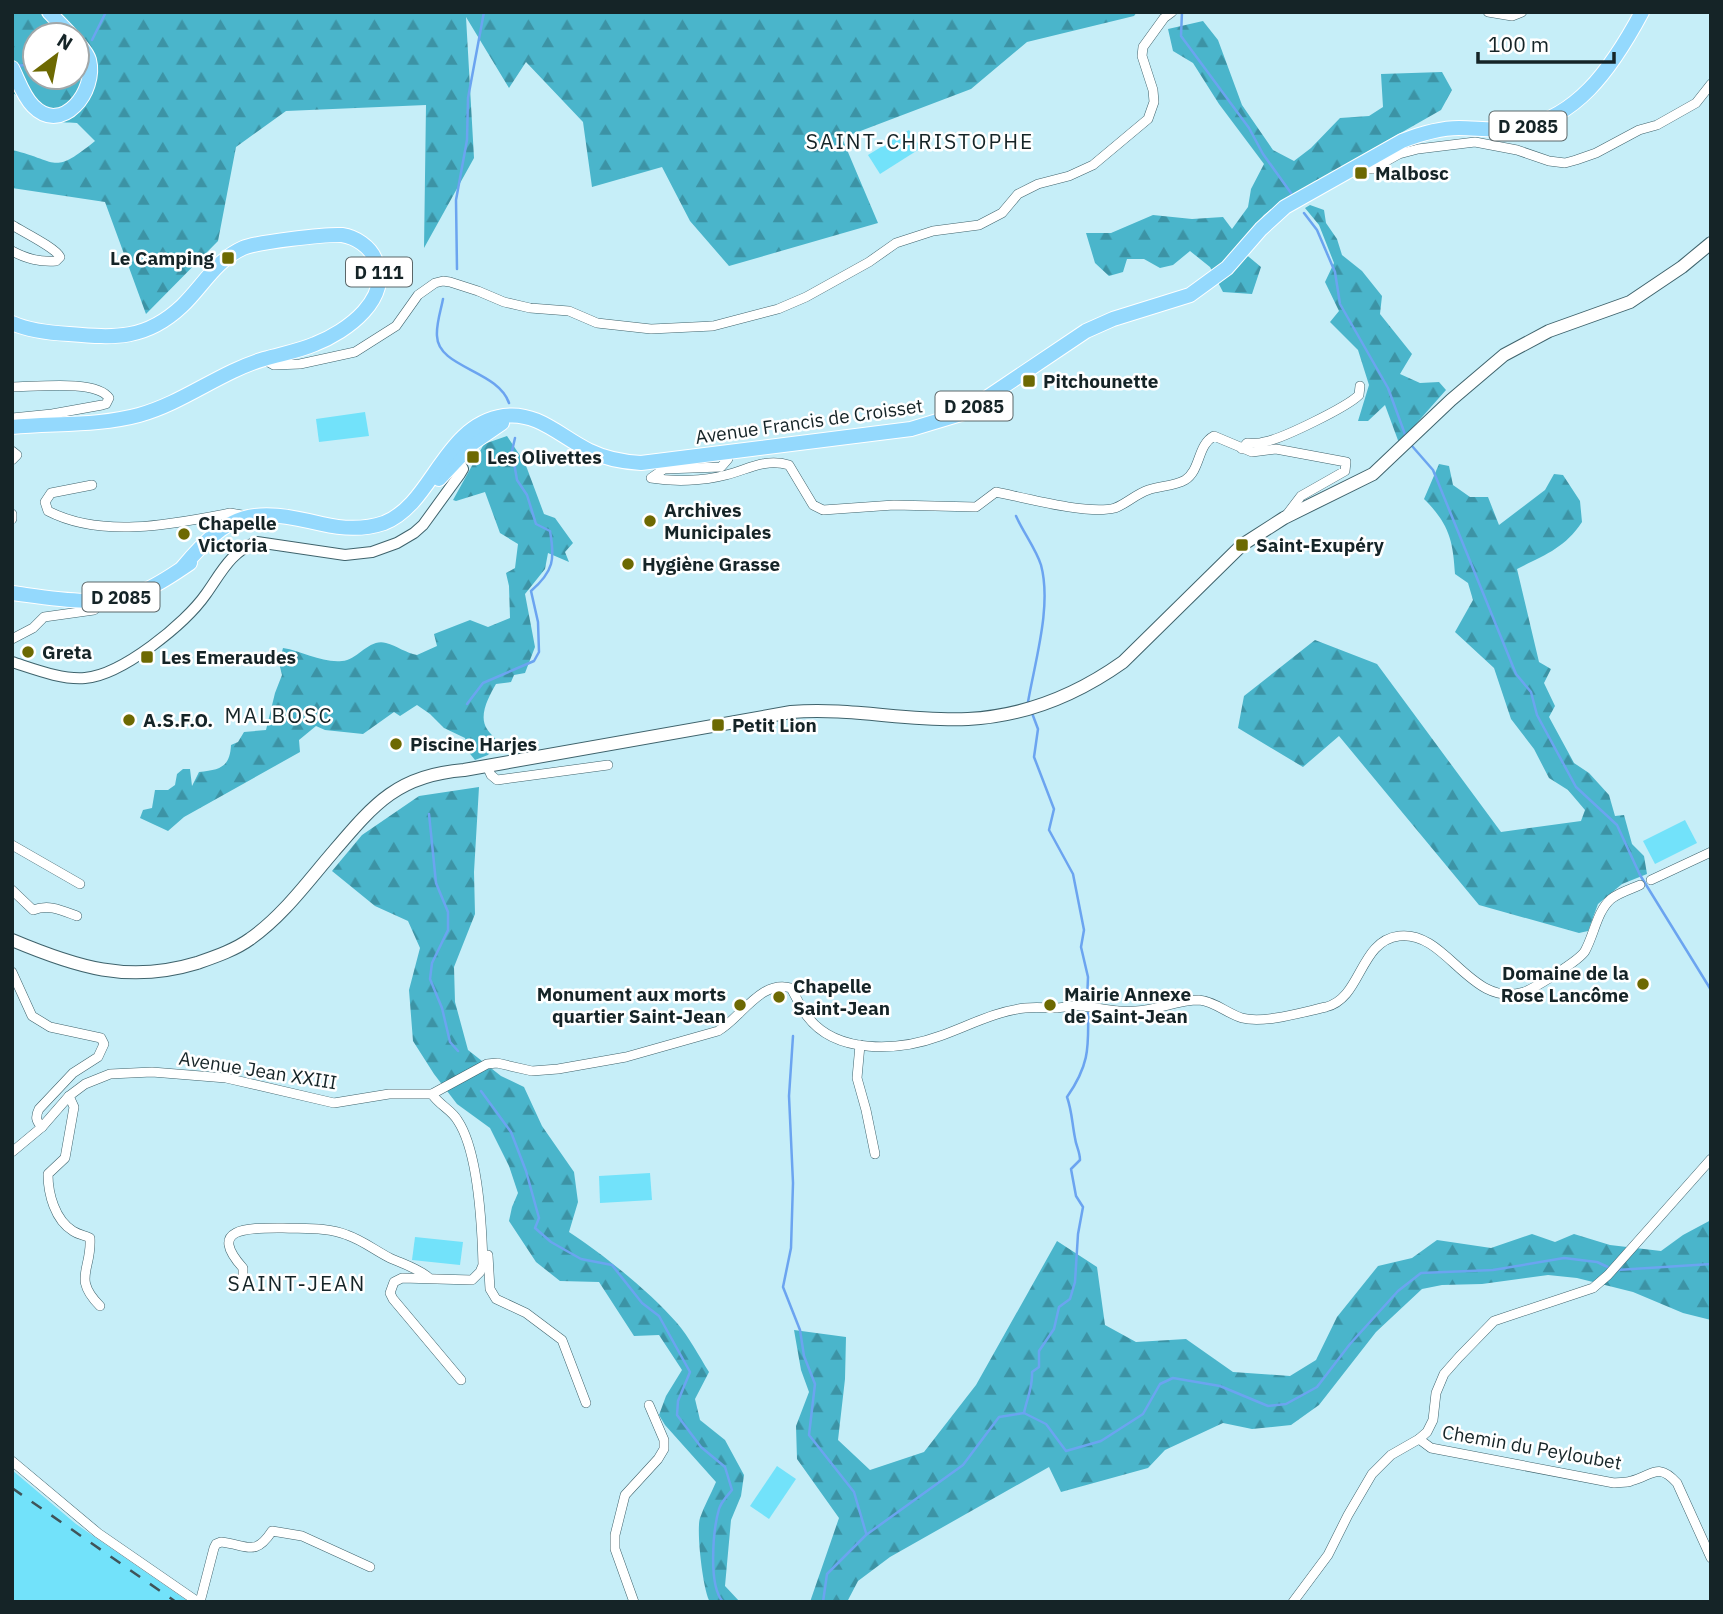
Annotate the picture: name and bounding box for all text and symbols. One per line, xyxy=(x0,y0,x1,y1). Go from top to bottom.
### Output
north arrow xyxy=(21,21,91,91)
scale bar xyxy=(1478,21,1614,65)
text: N xyxy=(53,28,77,55)
text: 100 m xyxy=(1488,30,1549,58)
road number: D 2085 xyxy=(1490,112,1566,140)
district label: SAINT-CHRISTOPHE xyxy=(806,127,1034,155)
place label: Malbosc xyxy=(1375,161,1449,185)
marker: Malbosc xyxy=(1353,165,1369,181)
place label: Le Camping xyxy=(110,246,215,270)
marker: Le Camping xyxy=(220,250,236,266)
road number: D 111 xyxy=(346,258,412,286)
place label: Pitchounette xyxy=(1043,369,1158,393)
marker: Pitchounette xyxy=(1021,373,1037,389)
road number: D 2085 xyxy=(936,392,1012,420)
street label: Avenue Francis de Croisset xyxy=(694,393,924,449)
place label: Les Olivettes xyxy=(487,445,602,469)
marker: Les Olivettes xyxy=(465,449,481,465)
place label: Archives Municipales xyxy=(664,498,771,544)
place label: Chapelle Victoria xyxy=(198,511,277,557)
marker: Archives Municipales xyxy=(642,513,658,529)
marker: Chapelle Victoria xyxy=(176,526,192,542)
place label: Saint-Exupéry xyxy=(1256,533,1385,557)
marker: Saint-Exupéry xyxy=(1234,537,1250,553)
place label: Hygiène Grasse xyxy=(642,552,780,576)
marker: Hygiène Grasse xyxy=(620,556,636,572)
road number: D 2085 xyxy=(82,582,160,612)
place label: Greta xyxy=(42,640,92,664)
marker: Greta xyxy=(20,644,36,660)
place label: Les Emeraudes xyxy=(161,645,296,669)
marker: Les Emeraudes xyxy=(139,649,155,665)
district label: MALBOSC xyxy=(225,701,333,729)
place label: A.S.F.O. xyxy=(143,708,213,732)
marker: A.S.F.O. xyxy=(121,712,137,728)
place label: Petit Lion xyxy=(732,713,817,737)
marker: Petit Lion xyxy=(710,717,726,733)
place label: Piscine Harjes xyxy=(410,732,537,756)
marker: Piscine Harjes xyxy=(388,736,404,752)
place label: Domaine de la Rose Lancôme xyxy=(1501,961,1629,1007)
place label: Chapelle Saint-Jean xyxy=(793,974,890,1020)
marker: Domaine de la Rose Lancôme xyxy=(1635,976,1651,992)
place label: Monument aux morts quartier Saint-Jean xyxy=(537,982,726,1028)
place label: Mairie Annexe de Saint-Jean xyxy=(1064,982,1191,1028)
marker: Chapelle Saint-Jean xyxy=(771,989,787,1005)
marker: Monument aux morts quartier Saint-Jean xyxy=(732,997,748,1013)
marker: Mairie Annexe de Saint-Jean xyxy=(1042,997,1058,1013)
street label: Avenue Jean XXIII xyxy=(177,1046,339,1094)
district label: SAINT-JEAN xyxy=(228,1269,366,1297)
street label: Chemin du Peyloubet xyxy=(1440,1419,1624,1475)

